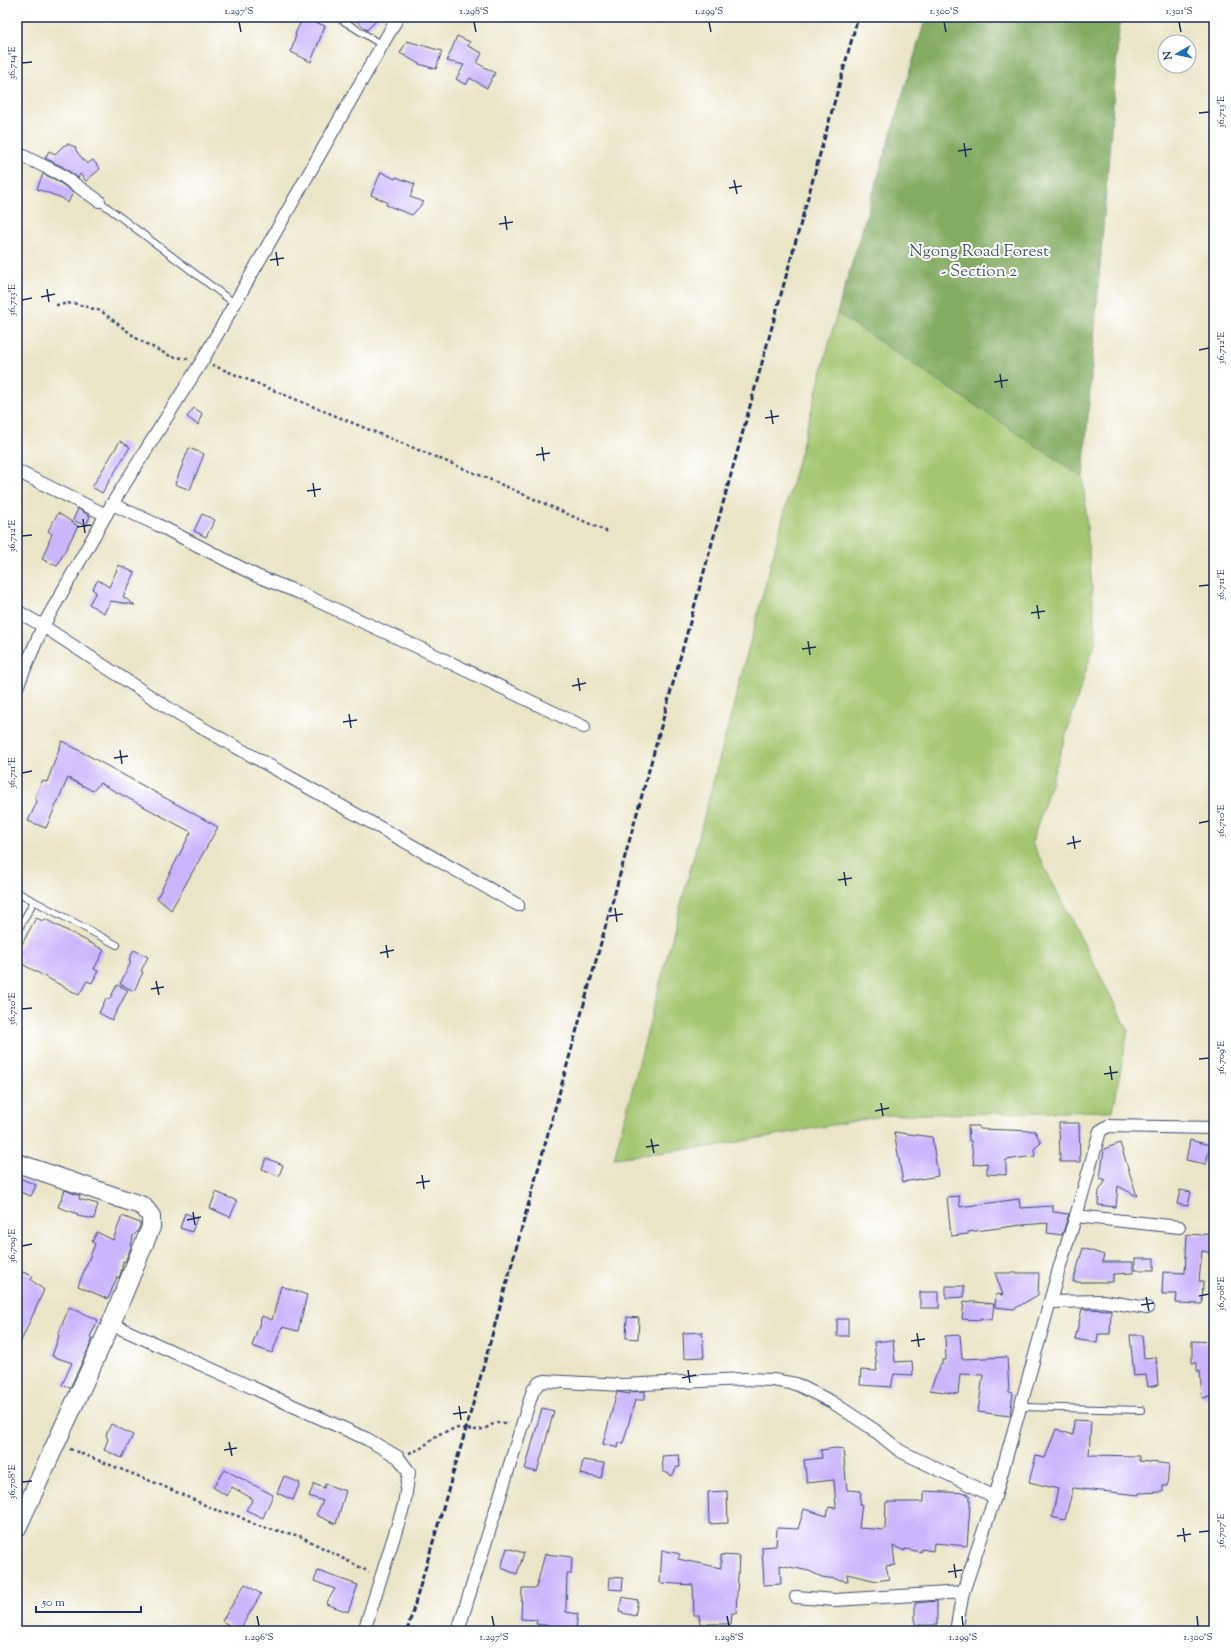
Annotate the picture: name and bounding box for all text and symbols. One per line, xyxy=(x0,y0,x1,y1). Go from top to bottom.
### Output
text: 1.297°S xyxy=(224,4,254,19)
text: 1.298°S xyxy=(459,4,489,19)
text: 1.299°S xyxy=(695,4,723,19)
text: 1.300°S xyxy=(930,4,958,19)
text: 1.301°S xyxy=(1165,4,1193,19)
north arrow xyxy=(1157,34,1197,74)
text: 36.714°E xyxy=(5,46,20,80)
text: N xyxy=(1159,50,1177,62)
text: 36.713°E xyxy=(1214,96,1229,128)
park label: Ngong Road Forest - Section 2 xyxy=(909,240,1049,284)
text: 36.713°E xyxy=(5,284,20,316)
text: 36.712°E xyxy=(1214,332,1229,364)
text: 36.712°E xyxy=(5,520,20,552)
text: 36.711°E xyxy=(1214,569,1229,601)
text: 36.711°E xyxy=(5,757,20,789)
text: 36.710°E xyxy=(1214,804,1229,838)
text: 36.710°E xyxy=(5,992,20,1026)
text: 36.709°E xyxy=(1214,1041,1229,1075)
text: 36.709°E xyxy=(5,1229,20,1263)
text: 36.708°E xyxy=(1214,1277,1229,1312)
text: 36.708°E xyxy=(5,1465,20,1500)
text: 36.707°E xyxy=(1214,1514,1229,1549)
scale bar xyxy=(36,1588,141,1614)
text: 50 m xyxy=(41,1594,65,1612)
text: 1.296°S xyxy=(245,1630,274,1645)
text: 1.297°S xyxy=(479,1630,509,1645)
text: 1.298°S xyxy=(714,1630,744,1645)
text: 1.299°S xyxy=(949,1630,977,1645)
text: 1.300°S xyxy=(1184,1630,1212,1645)

